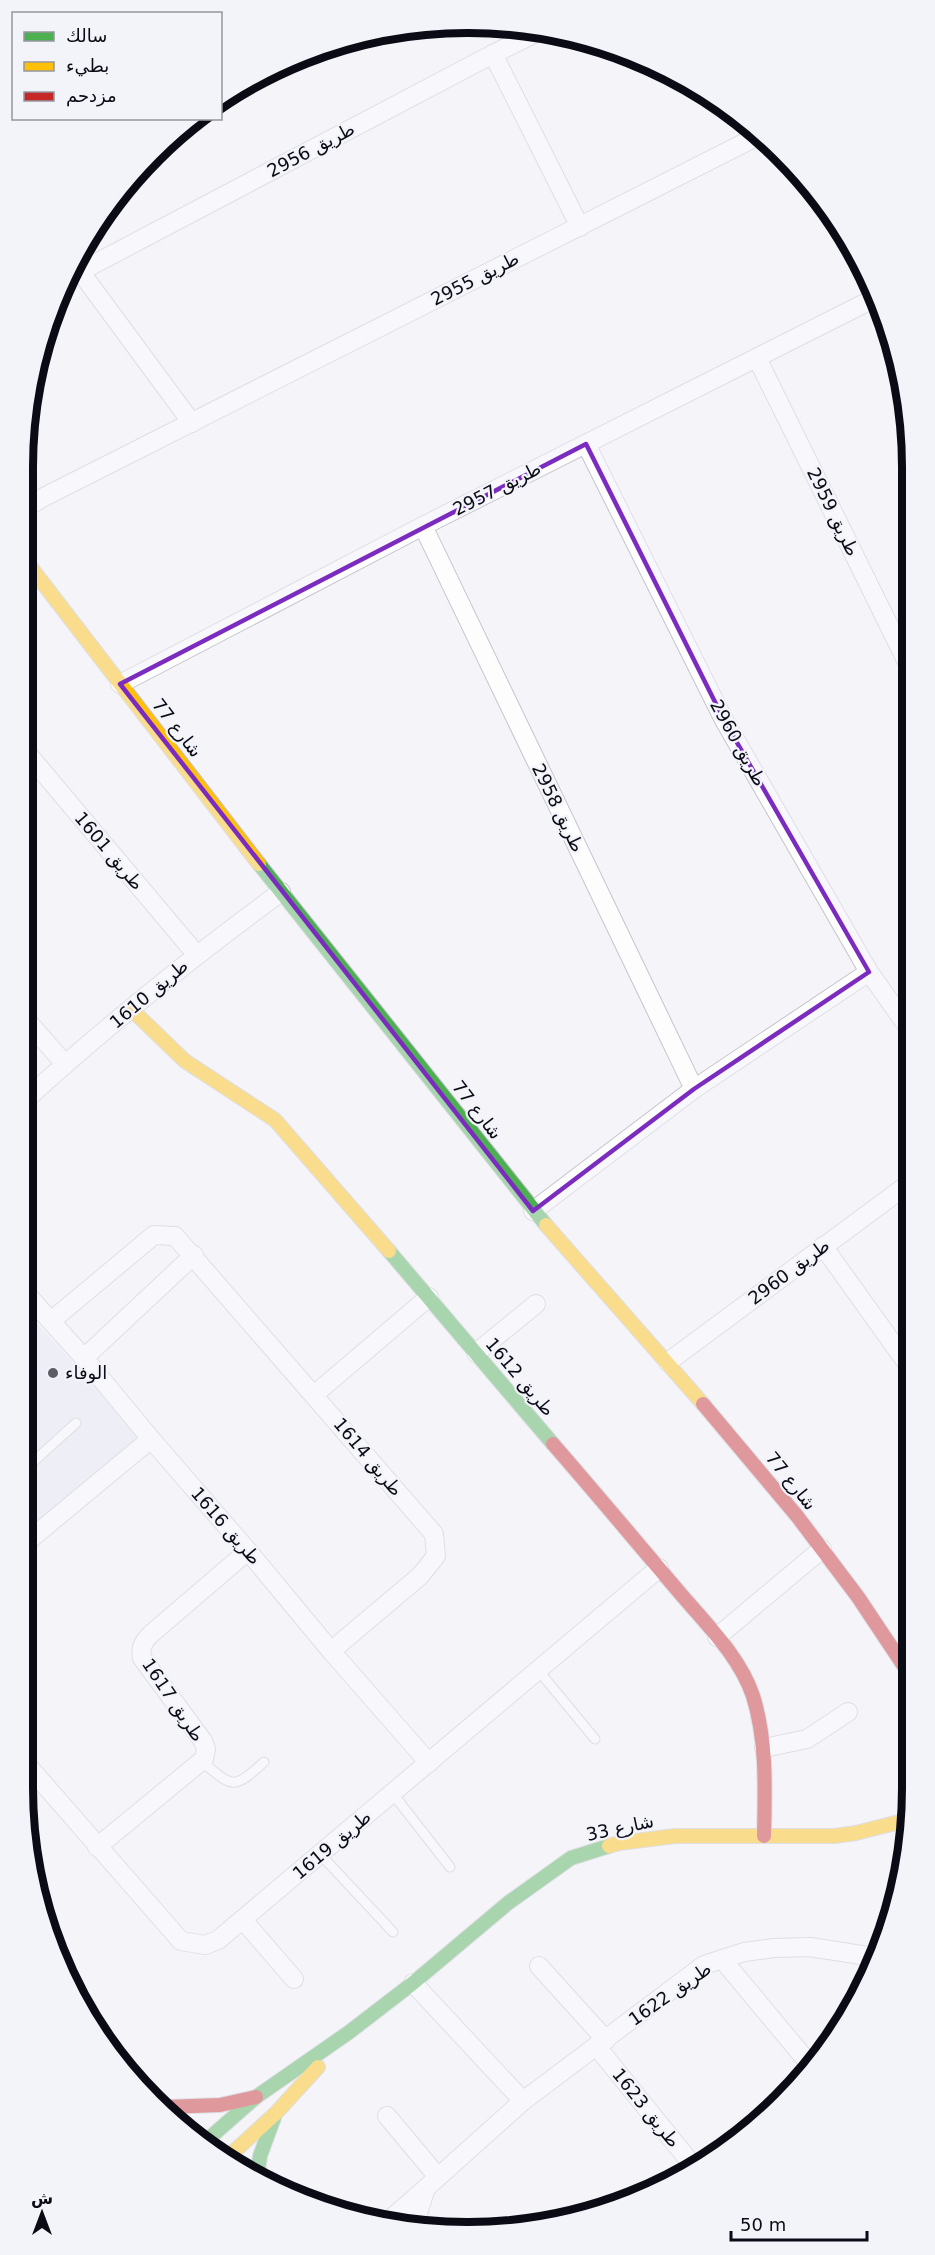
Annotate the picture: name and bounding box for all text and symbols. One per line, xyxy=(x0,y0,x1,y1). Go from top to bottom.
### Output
legend xyxy=(12,12,222,120)
text: سالك xyxy=(66,25,107,46)
text: بطيء xyxy=(66,55,109,77)
text: مزدحم xyxy=(66,85,117,107)
street label: طريق 2956 xyxy=(264,118,358,182)
street label: طريق 2955 xyxy=(427,247,523,311)
street label: طريق 2957 xyxy=(449,457,545,521)
street label: طريق 2959 xyxy=(802,464,864,560)
street label: شارع 77 xyxy=(147,694,207,762)
street label: طريق 2960 xyxy=(705,696,771,790)
street label: طريق 2958 xyxy=(527,760,589,856)
street label: طريق 1601 xyxy=(70,807,148,895)
street label: طريق 1610 xyxy=(105,955,193,1033)
street label: شارع 77 xyxy=(447,1076,507,1144)
street label: طريق 2960 xyxy=(744,1234,834,1310)
street label: طريق 1612 xyxy=(481,1333,559,1421)
place label: الوفاء xyxy=(65,1362,107,1384)
marker: الوفاء xyxy=(46,1366,60,1380)
street label: طريق 1614 xyxy=(329,1413,407,1501)
street label: شارع 77 xyxy=(761,1447,821,1515)
street label: طريق 1616 xyxy=(186,1483,266,1569)
street label: طريق 1617 xyxy=(137,1654,209,1746)
street label: طريق 1619 xyxy=(288,1806,376,1884)
street label: شارع 33 xyxy=(584,1810,656,1846)
street label: طريق 1622 xyxy=(624,1958,716,2030)
street label: طريق 1623 xyxy=(607,2064,685,2152)
north arrow xyxy=(12,2183,72,2243)
text: ش xyxy=(31,2189,53,2208)
scale bar xyxy=(731,2204,868,2242)
text: 50 m xyxy=(740,2214,786,2235)

